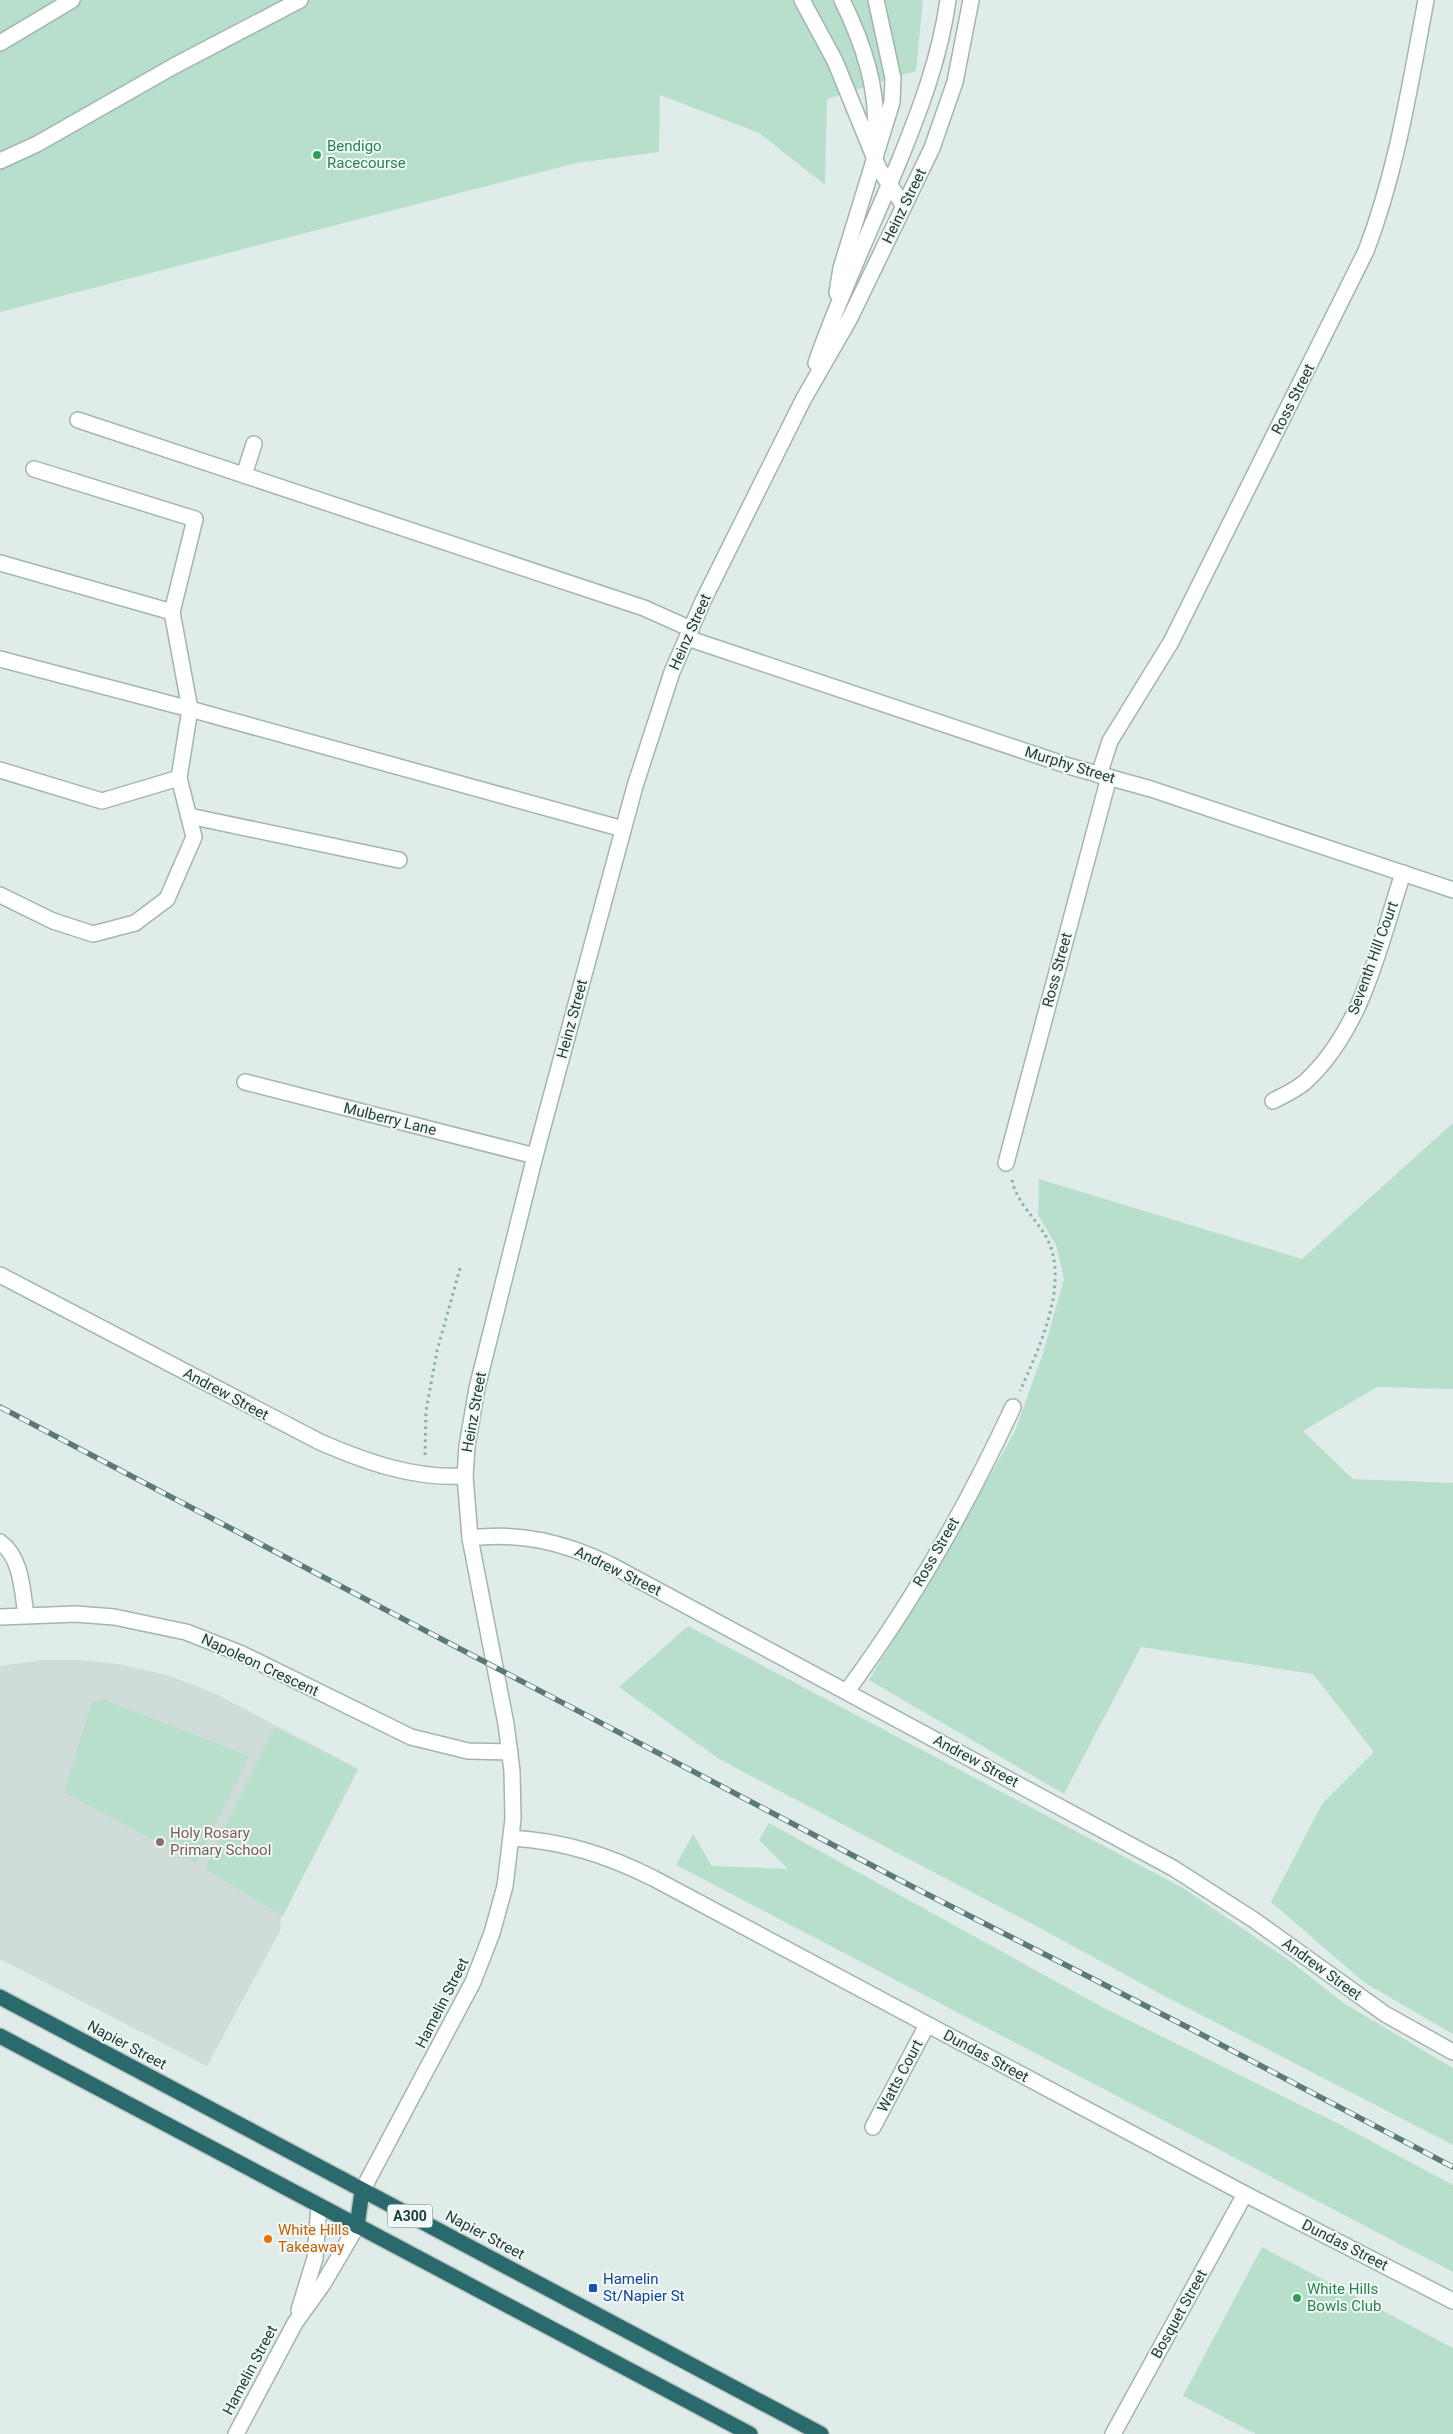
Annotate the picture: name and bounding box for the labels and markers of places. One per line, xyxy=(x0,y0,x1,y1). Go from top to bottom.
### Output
place label: Bendigo Racecourse xyxy=(327,137,406,172)
marker: Bendigo Racecourse xyxy=(311,149,323,161)
place label: Holy Rosary Primary School xyxy=(170,1824,271,1859)
marker: Holy Rosary Primary School xyxy=(154,1836,166,1848)
place label: White Hills Takeaway xyxy=(278,2221,349,2256)
marker: White Hills Takeaway xyxy=(262,2233,274,2245)
place label: Hamelin St/Napier St xyxy=(603,2270,685,2305)
place label: White Hills Bowls Club xyxy=(1307,2280,1381,2315)
marker: Hamelin St/Napier St xyxy=(587,2282,599,2294)
marker: White Hills Bowls Club xyxy=(1291,2292,1303,2304)

